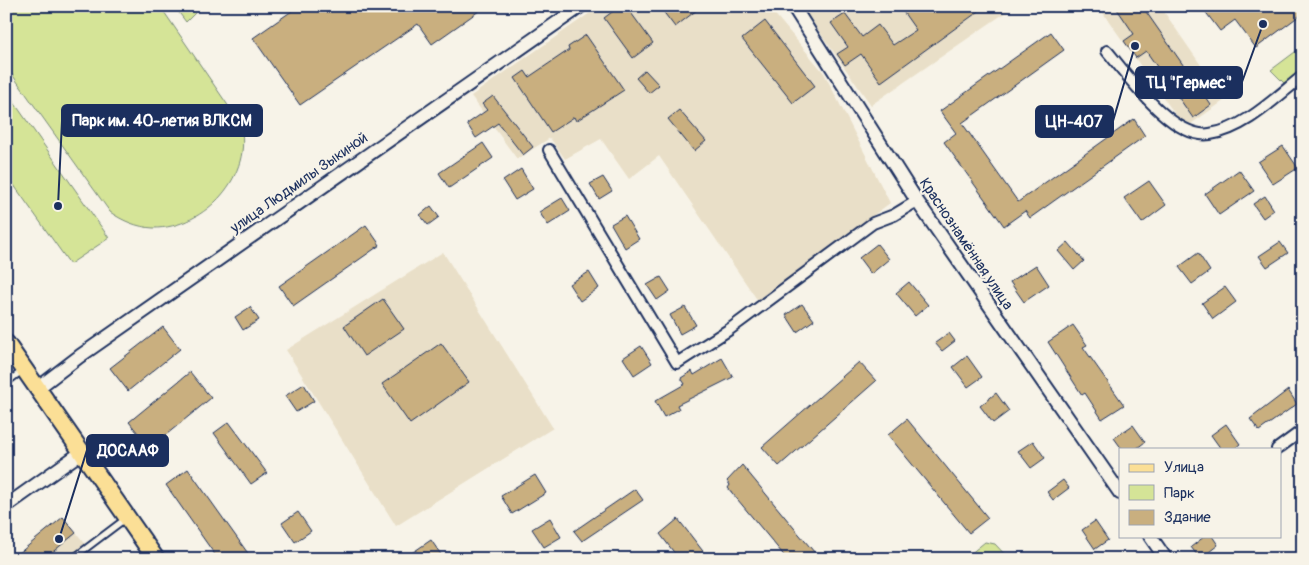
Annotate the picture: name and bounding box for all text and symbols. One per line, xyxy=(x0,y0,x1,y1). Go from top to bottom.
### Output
callout: ТЦ "Гермес" xyxy=(1136,67,1242,98)
text: ТЦ "Гермес" xyxy=(1145,73,1232,93)
callout: Парк им. 40-летия ВЛКСМ xyxy=(62,105,262,136)
callout: ЦН-407 xyxy=(1036,106,1113,137)
text: Парк им. 40-летия ВЛКСМ xyxy=(72,111,252,131)
text: ЦН-407 xyxy=(1046,112,1103,132)
street label: улица Людмилы Зыкиной xyxy=(226,128,371,238)
street label: Краснознамённая улица xyxy=(915,174,1017,314)
callout: ДОСААФ xyxy=(87,435,168,466)
text: ДОСААФ xyxy=(96,441,159,461)
legend xyxy=(1119,448,1282,538)
text: Улица xyxy=(1164,458,1204,477)
text: Парк xyxy=(1164,484,1195,503)
text: Здание xyxy=(1164,508,1211,527)

